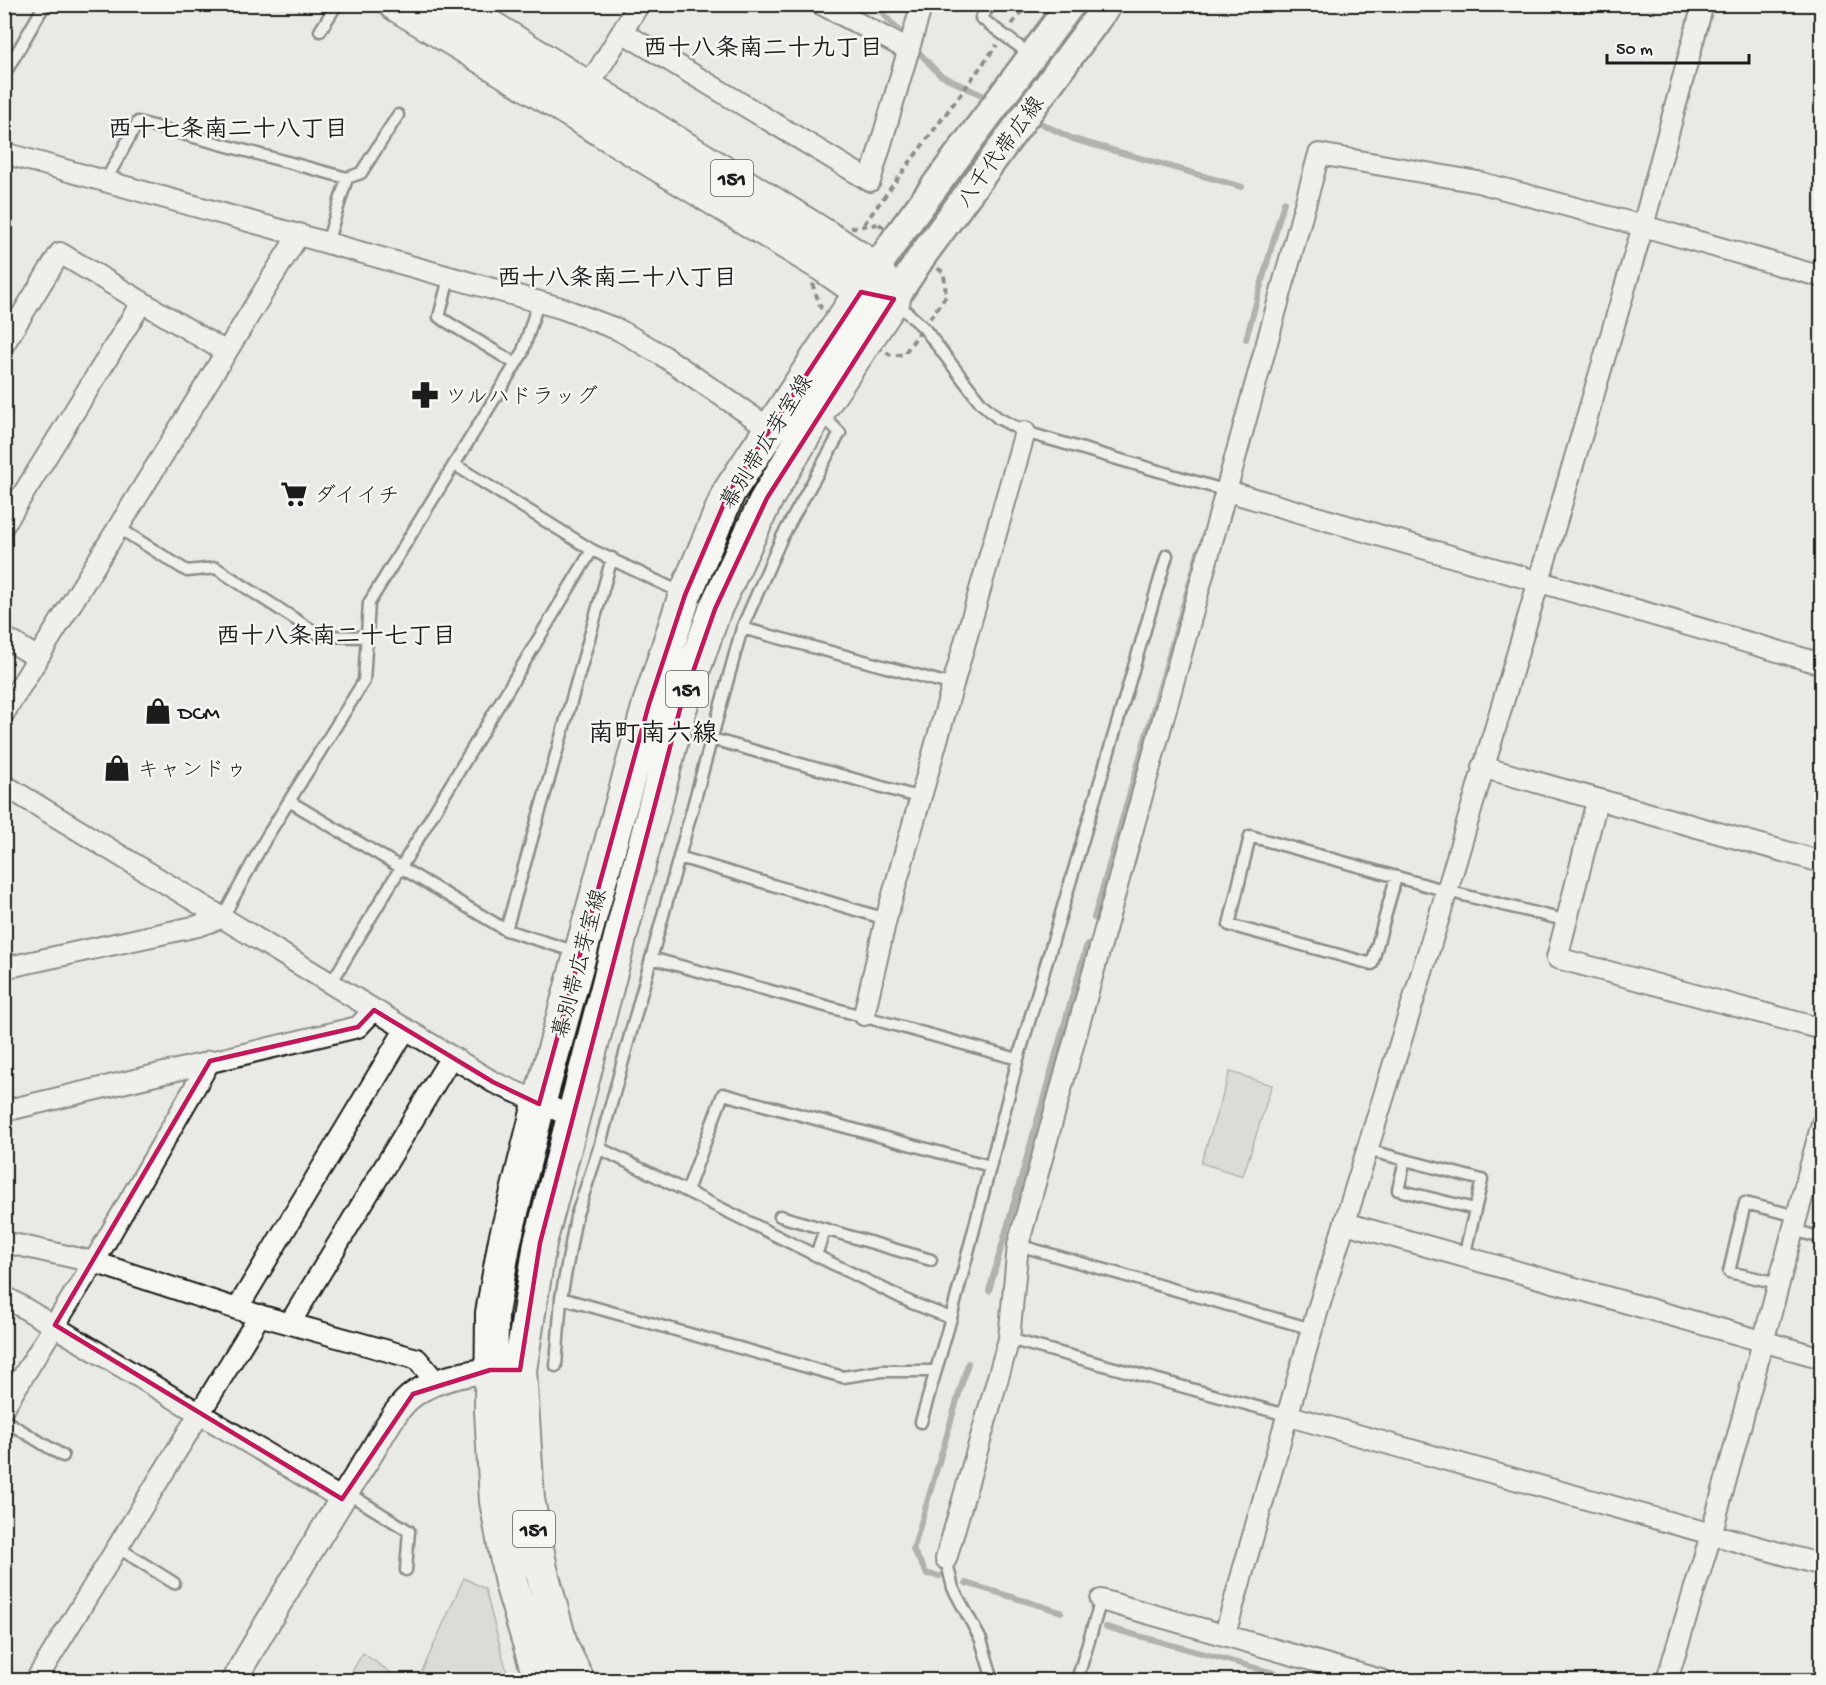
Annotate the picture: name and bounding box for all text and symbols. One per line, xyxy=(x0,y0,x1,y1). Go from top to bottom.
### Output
scale bar xyxy=(1607,27,1750,65)
district label: 西十八条南二十九丁目 xyxy=(643,35,883,65)
text: 50 m xyxy=(1616,40,1653,61)
street label: 八千代帯広線 xyxy=(951,91,1052,214)
district label: 西十七条南二十八丁目 xyxy=(108,116,348,146)
road number: 151 xyxy=(711,160,753,196)
district label: 西十八条南二十八丁目 xyxy=(497,265,737,295)
street label: 幕別帯広芽室線 xyxy=(715,370,820,515)
pharmacy icon: ツルハドラッグ xyxy=(410,380,440,410)
place label: ツルハドラッグ xyxy=(445,385,598,412)
supermarket icon: ダイイチ xyxy=(279,479,309,509)
place label: ダイイチ xyxy=(314,484,400,511)
district label: 西十八条南二十七丁目 xyxy=(216,623,456,653)
road number: 151 xyxy=(666,671,708,707)
shop icon: DCM xyxy=(143,696,173,726)
place label: DCM xyxy=(176,702,220,728)
district label: 南町南六線 xyxy=(588,719,718,752)
shop icon: キャンドゥ xyxy=(102,753,132,783)
place label: キャンドゥ xyxy=(137,759,247,785)
street label: 幕別帯広芽室線 xyxy=(547,886,614,1042)
road number: 151 xyxy=(513,1511,555,1547)

